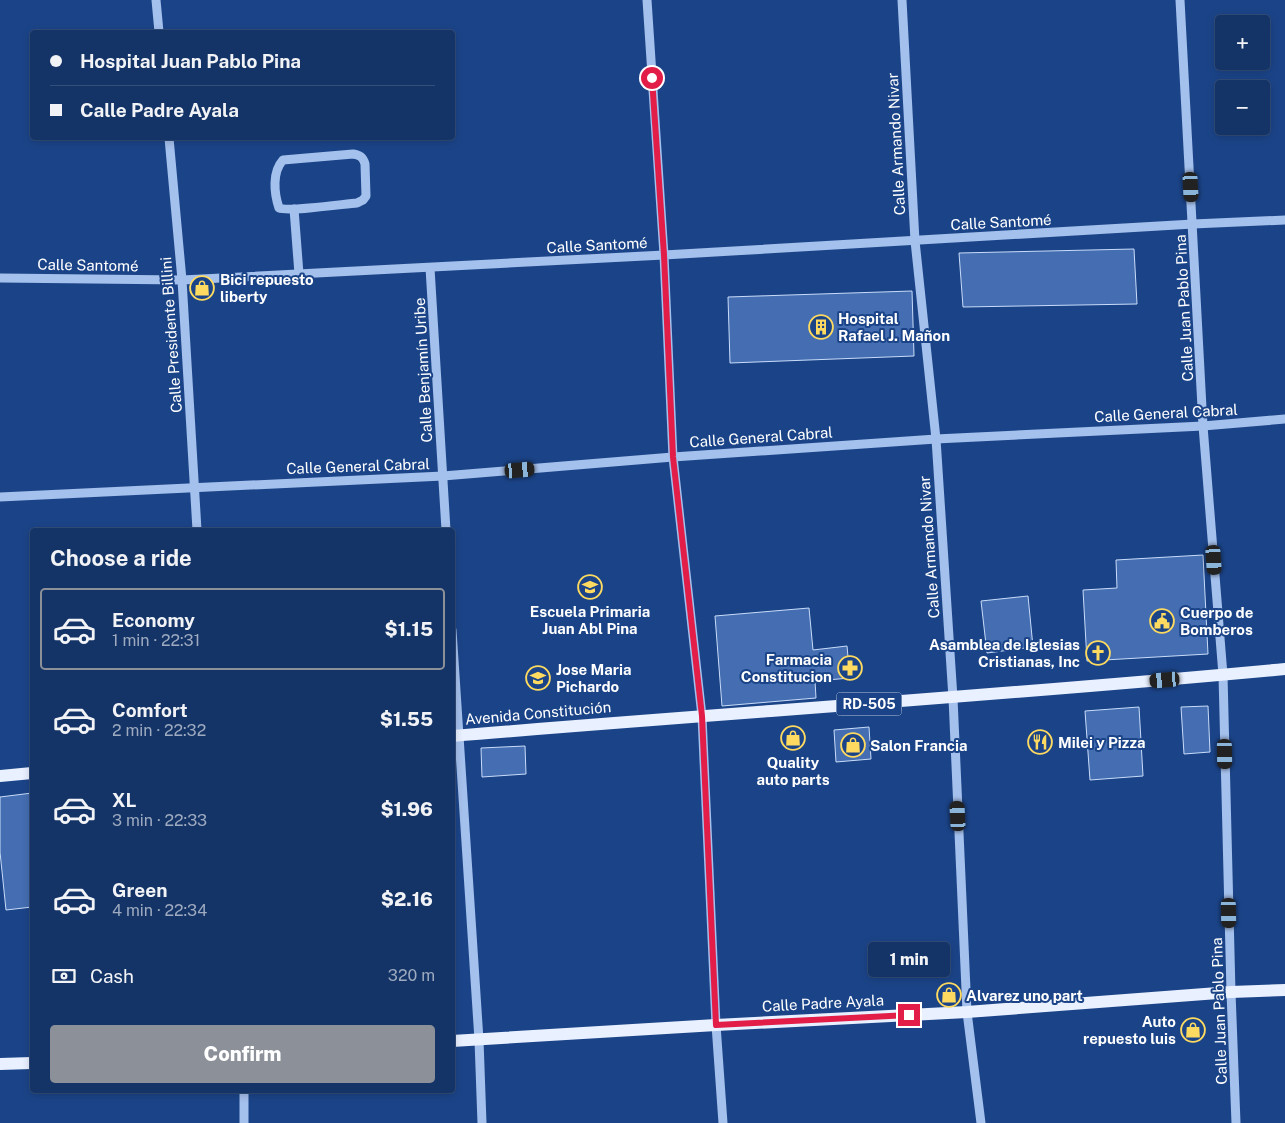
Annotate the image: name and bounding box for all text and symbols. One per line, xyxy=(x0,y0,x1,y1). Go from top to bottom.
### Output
map controls xyxy=(1215,15,1270,135)
button: + xyxy=(1215,15,1270,70)
text: Hospital Juan Pablo Pina xyxy=(80,50,301,72)
route start xyxy=(641,67,663,89)
street label: Calle Armando Nivar xyxy=(884,72,908,216)
button: − xyxy=(1215,80,1270,135)
text: Calle Padre Ayala xyxy=(80,99,239,121)
car xyxy=(1182,172,1199,202)
street label: Calle Santomé xyxy=(950,211,1052,233)
street label: Calle Santomé xyxy=(546,234,648,256)
street label: Calle Juan Pablo Pina xyxy=(1172,234,1196,382)
street label: Calle Santomé xyxy=(37,256,139,274)
street label: Calle Presidente Billini xyxy=(157,256,185,414)
place label: Bici repuesto liberty xyxy=(220,271,314,305)
shop icon: Bici repuesto liberty xyxy=(189,275,215,301)
street label: Calle Benjamín Uribe xyxy=(411,297,435,443)
place label: Hospital Rafael J. Mañon xyxy=(838,310,950,344)
building icon: Hospital Rafael J. Mañon xyxy=(808,314,834,340)
street label: Calle General Cabral xyxy=(1094,401,1238,425)
street label: Calle General Cabral xyxy=(689,424,833,450)
street label: Calle General Cabral xyxy=(286,455,430,477)
car xyxy=(504,461,535,479)
street label: Calle Armando Nivar xyxy=(916,475,942,619)
text: Choose a ride xyxy=(50,545,192,571)
car xyxy=(1205,545,1222,575)
school or university icon: Escuela Primaria Juan Abl Pina xyxy=(577,574,603,600)
place label: Escuela Primaria Juan Abl Pina xyxy=(530,603,650,637)
place label: Cuerpo de Bomberos xyxy=(1180,604,1253,638)
icon: car xyxy=(52,607,97,652)
public building icon: Cuerpo de Bomberos xyxy=(1149,608,1175,634)
text: Economy xyxy=(112,609,195,631)
text: $1.15 xyxy=(385,618,433,640)
text: 1 min · 22:31 xyxy=(112,631,200,650)
place label: Asamblea de Iglesias Cristianas, Inc xyxy=(929,636,1080,670)
church icon: Asamblea de Iglesias Cristianas, Inc xyxy=(1085,640,1111,666)
place label: Farmacia Constitucion xyxy=(741,651,832,685)
pharmacy icon: Farmacia Constitucion xyxy=(837,655,863,681)
place label: Jose Maria Pichardo xyxy=(556,661,631,695)
school or university icon: Jose Maria Pichardo xyxy=(525,665,551,691)
car xyxy=(1149,671,1180,689)
road number: RD-505 xyxy=(836,692,902,716)
icon: car xyxy=(52,697,97,742)
street label: Avenida Constitución xyxy=(464,698,612,728)
text: Comfort xyxy=(112,699,188,721)
text: $1.55 xyxy=(380,708,433,730)
text: 2 min · 22:32 xyxy=(112,721,206,740)
shop icon: Quality auto parts xyxy=(780,725,806,751)
restaurant icon: Milei y Pizza xyxy=(1027,729,1053,755)
shop icon: Salon Francia xyxy=(840,732,866,758)
place label: Milei y Pizza xyxy=(1058,734,1146,751)
place label: Salon Francia xyxy=(870,737,967,754)
car xyxy=(1217,739,1232,769)
place label: Quality auto parts xyxy=(756,754,830,788)
icon: car xyxy=(52,787,97,832)
text: XL xyxy=(112,789,137,811)
text: $1.96 xyxy=(380,798,433,820)
car xyxy=(949,801,966,831)
text: 3 min · 22:33 xyxy=(112,811,207,830)
icon: car xyxy=(52,877,97,922)
text: Green xyxy=(112,879,167,901)
text: $2.16 xyxy=(381,888,433,910)
car xyxy=(1221,898,1236,928)
text: 4 min · 22:34 xyxy=(112,901,207,920)
street label: Calle Juan Pablo Pina xyxy=(1208,937,1230,1085)
callout: 1 min xyxy=(868,942,950,978)
text: 1 min xyxy=(889,950,929,969)
icon: cash xyxy=(50,962,78,990)
text: Cash xyxy=(90,965,134,987)
text: 320 m xyxy=(388,966,435,985)
shop icon: Alvarez uno part xyxy=(936,982,962,1008)
place label: Alvarez uno part xyxy=(966,987,1083,1004)
street label: Calle Padre Ayala xyxy=(762,991,884,1015)
route end xyxy=(898,1004,920,1026)
place label: Auto repuesto luis xyxy=(1083,1013,1176,1047)
shop icon: Auto repuesto luis xyxy=(1180,1017,1206,1043)
button: Confirm xyxy=(50,1025,435,1083)

